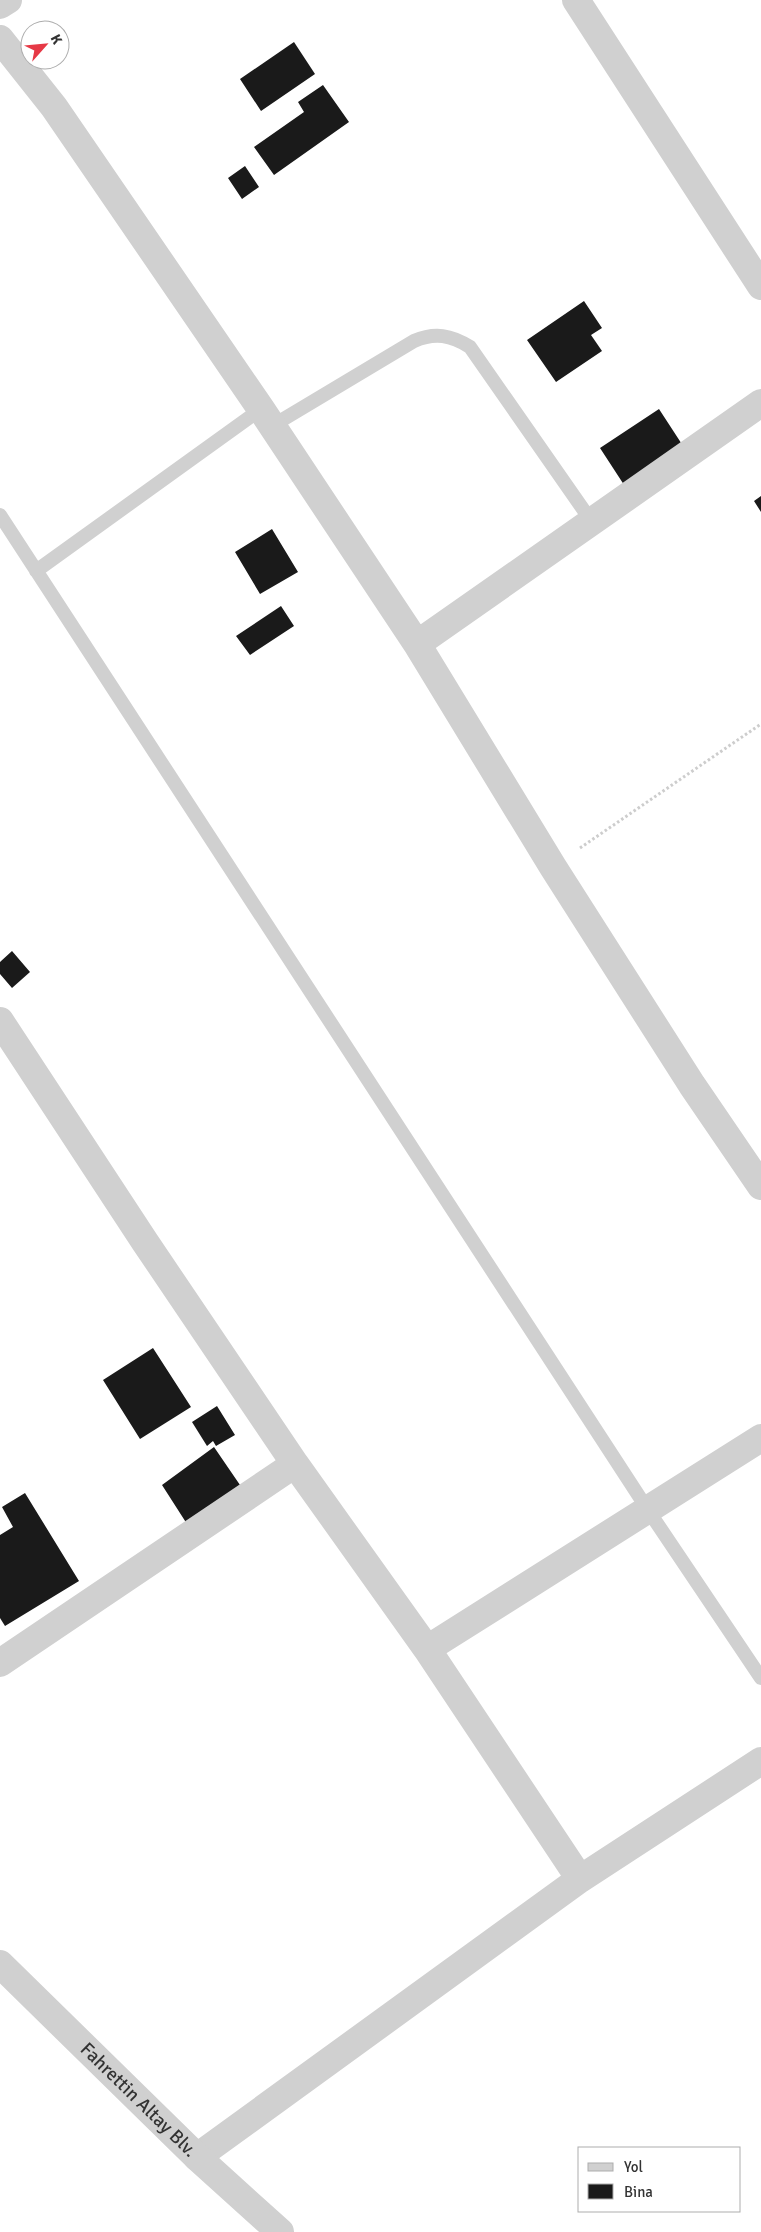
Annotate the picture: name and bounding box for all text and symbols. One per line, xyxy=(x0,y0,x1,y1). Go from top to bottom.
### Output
north arrow xyxy=(20,20,70,70)
text: K xyxy=(47,32,66,47)
street label: Fahrettin Altay Blv. xyxy=(75,2037,202,2162)
legend xyxy=(578,2147,741,2212)
text: Yol xyxy=(624,2158,643,2176)
text: Bina xyxy=(624,2183,653,2201)

